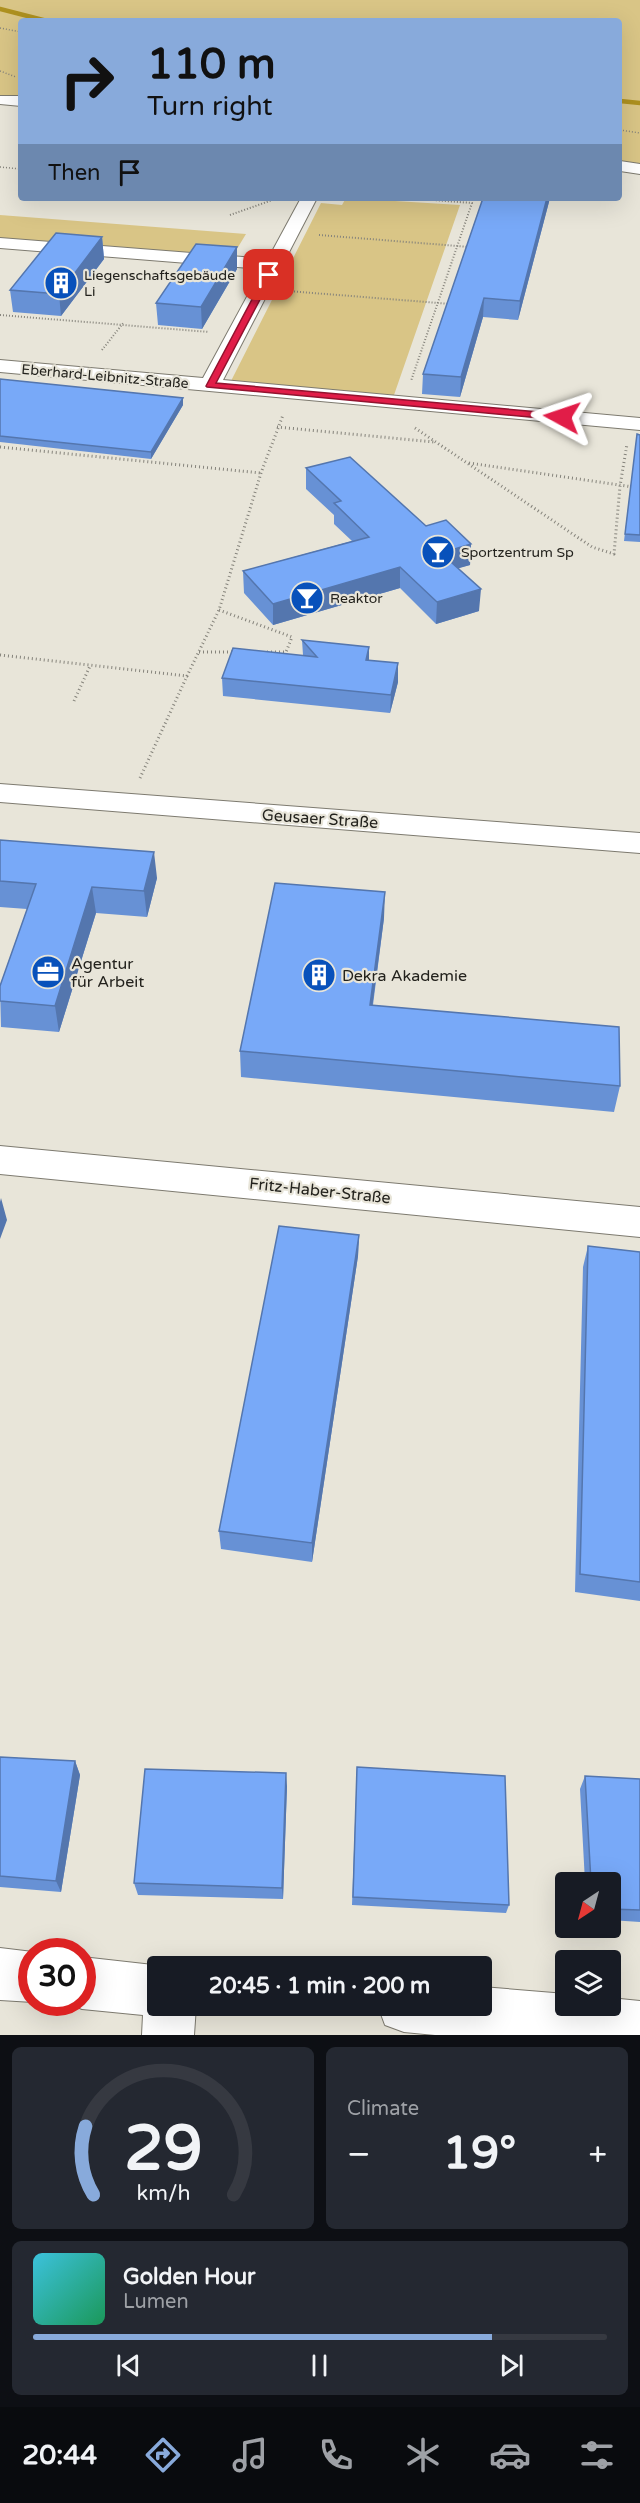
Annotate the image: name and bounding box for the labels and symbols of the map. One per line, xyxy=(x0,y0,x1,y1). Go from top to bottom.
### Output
pin xyxy=(243,249,294,300)
building icon: Liegenschaftsgebäude Li xyxy=(43,265,79,301)
place label: Liegenschaftsgebäude Li xyxy=(84,267,235,300)
street label: Eberhard-Leibnitz-Straße xyxy=(21,361,189,392)
position arrow xyxy=(530,385,594,449)
bar icon: Sportzentrum Sp xyxy=(420,534,456,570)
place label: Sportzentrum Sp xyxy=(461,544,574,561)
bar icon: Reaktor xyxy=(289,580,325,616)
place label: Reaktor xyxy=(330,590,383,607)
street label: Geusaer Straße xyxy=(261,805,379,833)
office icon: Agentur für Arbeit xyxy=(30,954,66,990)
place label: Agentur für Arbeit xyxy=(71,954,144,992)
building icon: Dekra Akademie xyxy=(301,957,337,993)
place label: Dekra Akademie xyxy=(342,966,467,986)
street label: Fritz-Haber-Straße xyxy=(248,1174,392,1208)
north arrow xyxy=(555,1872,621,1938)
speed limit sign: 30 xyxy=(18,1938,96,2016)

